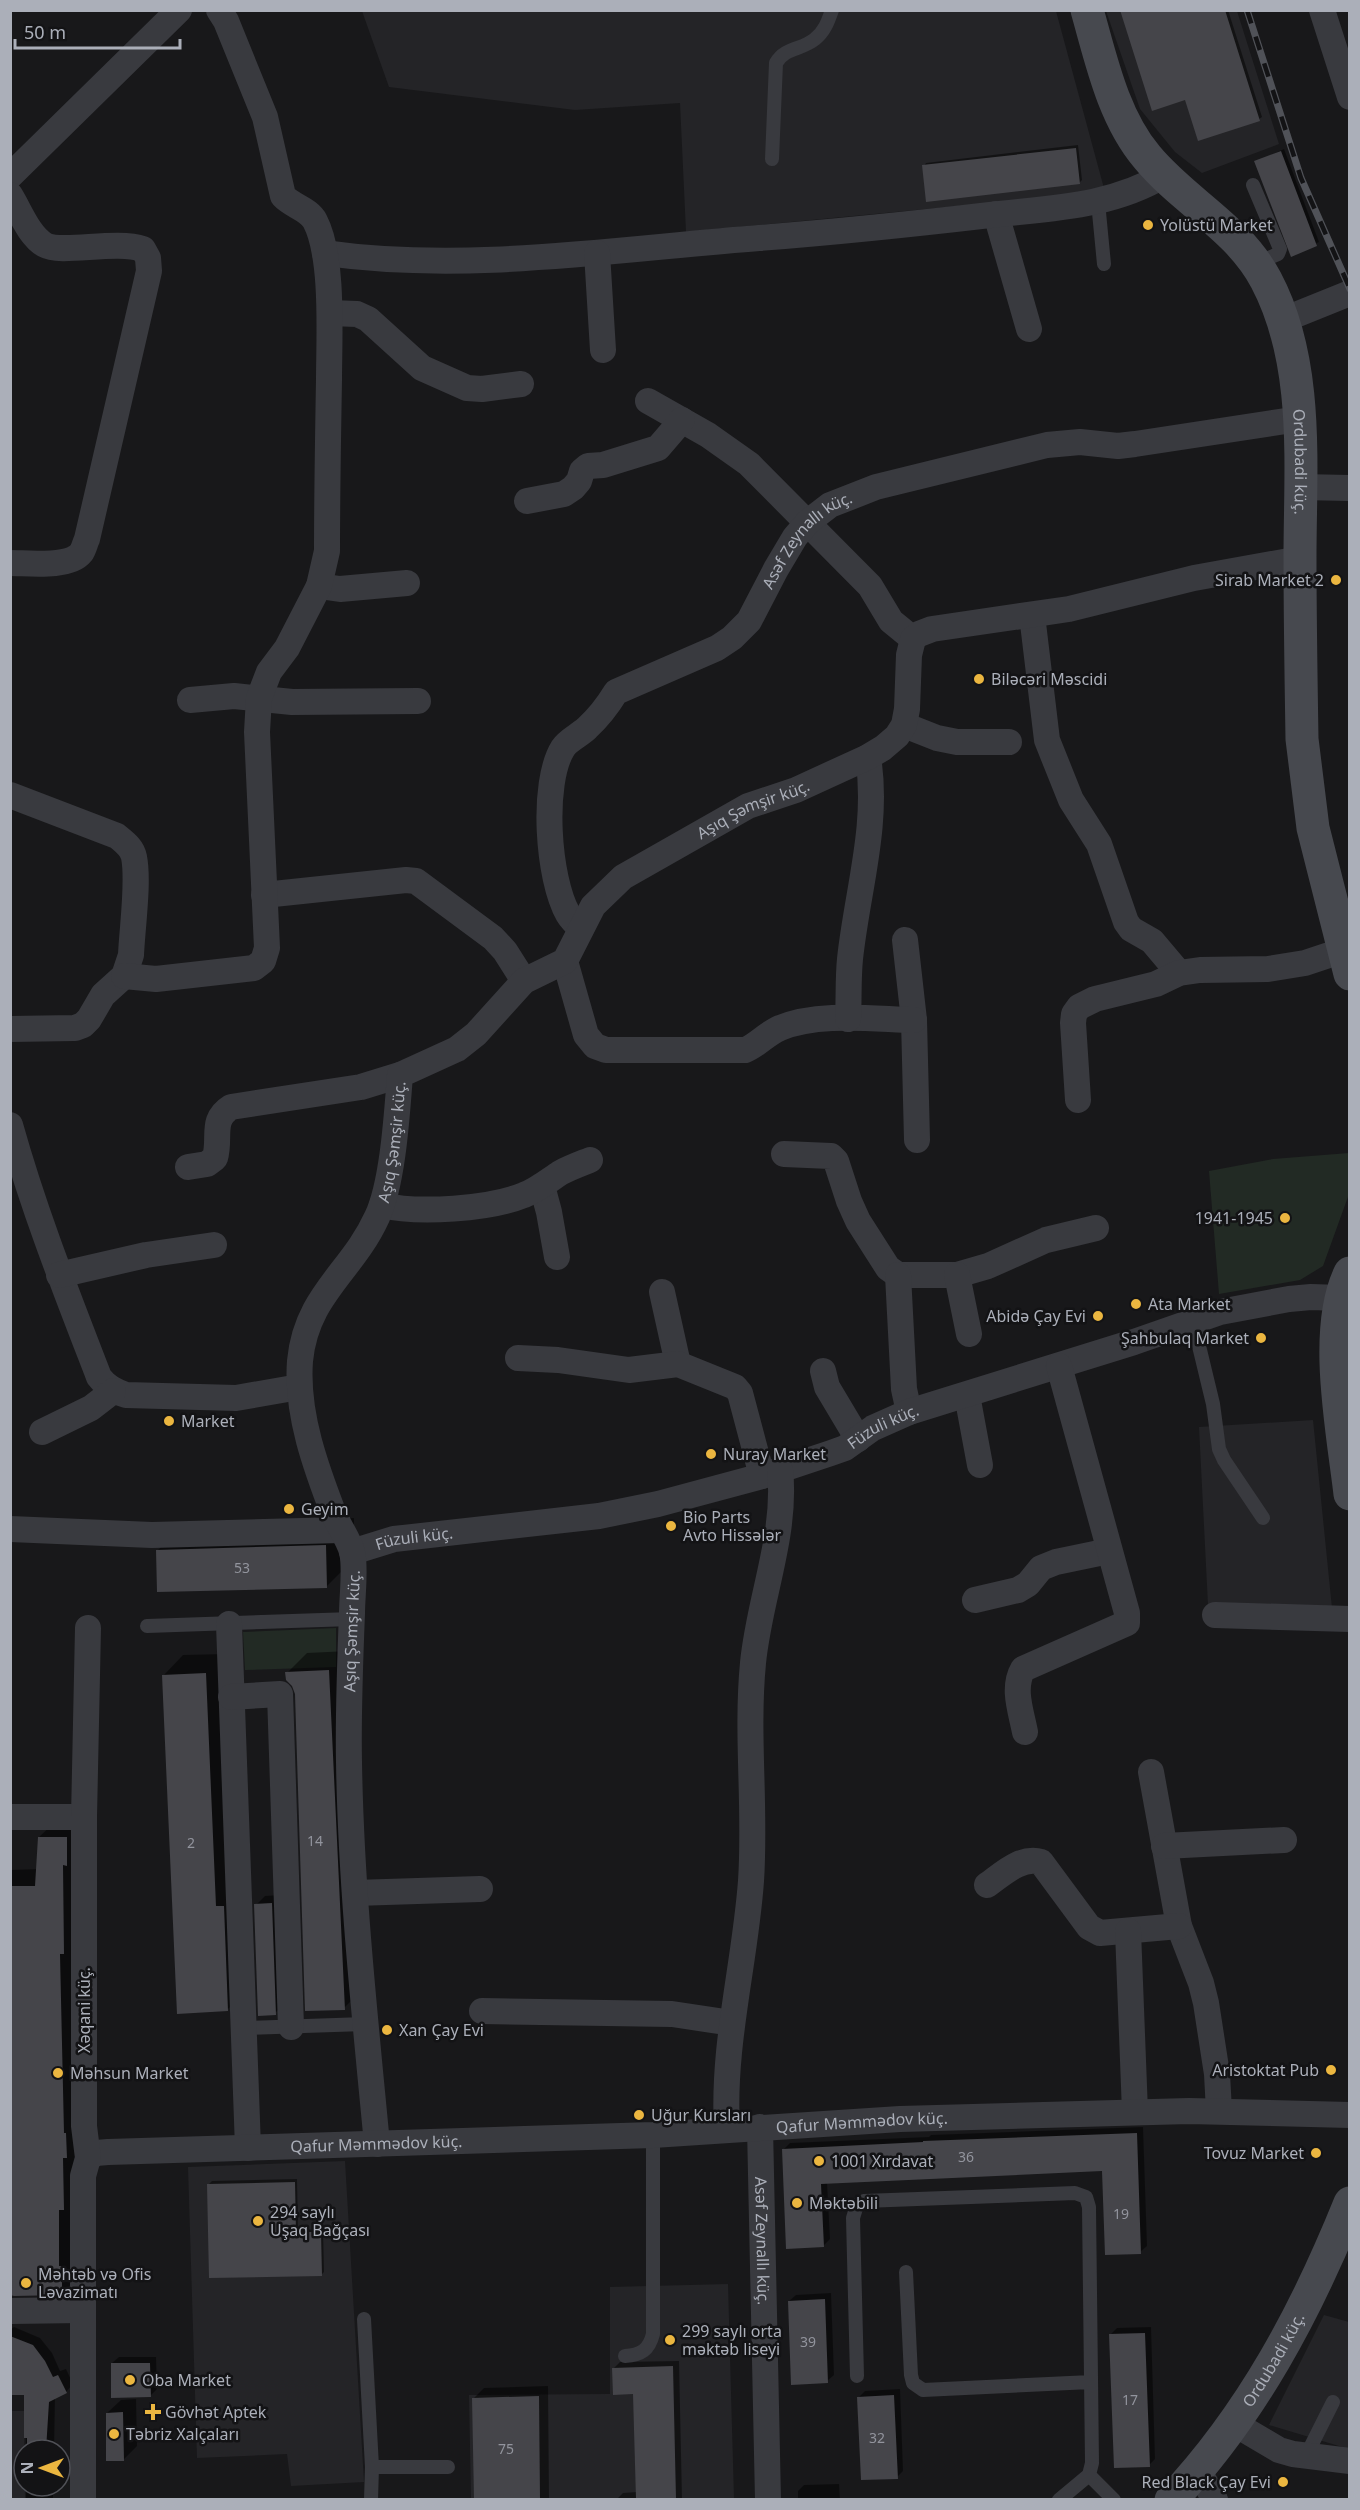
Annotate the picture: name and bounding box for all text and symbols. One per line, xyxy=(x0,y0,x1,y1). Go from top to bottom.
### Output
scale bar xyxy=(15,12,180,50)
text: 50 m xyxy=(24,20,66,44)
place label: Yolüstü Market xyxy=(1160,214,1273,236)
marker: Yolüstü Market xyxy=(1141,218,1155,232)
street label: Ordubadi küç. xyxy=(1288,408,1312,515)
street label: Asəf Zeynallı küç. xyxy=(757,486,855,592)
place label: Sirab Market 2 xyxy=(1215,569,1324,591)
marker: Sirab Market 2 xyxy=(1329,573,1343,587)
place label: Biləcəri Məscidi xyxy=(991,668,1107,690)
marker: Biləcəri Məscidi xyxy=(972,672,986,686)
street label: Aşıq Şəmşir küç. xyxy=(693,774,813,844)
street label: Aşıq Şəmşir küç. xyxy=(372,1080,410,1205)
place label: 1941-1945 xyxy=(1195,1207,1273,1229)
marker: 1941-1945 xyxy=(1278,1211,1292,1225)
place label: Ata Market xyxy=(1148,1293,1231,1315)
marker: Ata Market xyxy=(1129,1297,1143,1311)
place label: Abidə Çay Evi xyxy=(986,1305,1086,1327)
marker: Abidə Çay Evi xyxy=(1091,1309,1105,1323)
place label: Şahbulaq Market xyxy=(1121,1327,1249,1349)
marker: Şahbulaq Market xyxy=(1254,1331,1268,1345)
street label: Füzuli küç. xyxy=(843,1399,922,1454)
place label: Market xyxy=(181,1410,235,1432)
marker: Market xyxy=(162,1414,176,1428)
place label: Nuray Market xyxy=(723,1443,826,1465)
marker: Nuray Market xyxy=(704,1447,718,1461)
place label: Geyim xyxy=(301,1498,349,1520)
marker: Geyim xyxy=(282,1502,296,1516)
place label: Bio Parts Avto Hissələr xyxy=(683,1506,781,1546)
marker: Bio Parts Avto Hissələr xyxy=(664,1519,678,1533)
street label: Füzuli küç. xyxy=(372,1521,454,1555)
house number: 53 xyxy=(234,1558,250,1577)
street label: Aşıq Şəmşir küç. xyxy=(338,1570,365,1692)
house number: 14 xyxy=(307,1831,323,1850)
house number: 2 xyxy=(187,1833,195,1852)
street label: Xəqani küç. xyxy=(73,1967,95,2053)
place label: Xan Çay Evi xyxy=(399,2019,484,2041)
marker: Xan Çay Evi xyxy=(380,2023,394,2037)
place label: Aristoktat Pub xyxy=(1212,2059,1319,2081)
place label: Məhsun Market xyxy=(70,2062,189,2084)
marker: Aristoktat Pub xyxy=(1324,2063,1338,2077)
marker: Məhsun Market xyxy=(51,2066,65,2080)
place label: Uğur Kursları xyxy=(651,2104,751,2126)
street label: Qafur Məmmədov küç. xyxy=(775,2107,948,2138)
marker: Uğur Kursları xyxy=(632,2108,646,2122)
street label: Qafur Məmmədov küç. xyxy=(290,2130,463,2157)
place label: Tovuz Market xyxy=(1204,2142,1304,2164)
marker: Tovuz Market xyxy=(1309,2146,1323,2160)
house number: 36 xyxy=(958,2147,974,2166)
place label: 1001 Xırdavat xyxy=(831,2150,933,2172)
marker: 1001 Xırdavat xyxy=(812,2154,826,2168)
street label: Asəf Zeynallı küç. xyxy=(750,2176,775,2305)
place label: Məktəbili xyxy=(809,2192,878,2214)
marker: Məktəbili xyxy=(790,2196,804,2210)
place label: 294 saylı Uşaq Bağçası xyxy=(270,2201,370,2241)
house number: 19 xyxy=(1113,2204,1129,2223)
marker: 294 saylı Uşaq Bağçası xyxy=(251,2214,265,2228)
place label: Məhtəb və Ofis Ləvazimatı xyxy=(38,2263,151,2303)
marker: Məhtəb və Ofis Ləvazimatı xyxy=(19,2276,33,2290)
street label: Ordubadi küç. xyxy=(1237,2309,1309,2411)
place label: 299 saylı orta məktəb liseyi xyxy=(682,2320,782,2360)
house number: 39 xyxy=(800,2332,816,2351)
marker: 299 saylı orta məktəb liseyi xyxy=(663,2333,677,2347)
place label: Oba Market xyxy=(142,2369,231,2391)
marker: Oba Market xyxy=(123,2373,137,2387)
house number: 17 xyxy=(1122,2390,1138,2409)
place label: Gövhət Aptek xyxy=(165,2401,267,2423)
marker: Gövhət Aptek xyxy=(146,2405,160,2419)
place label: Təbriz Xalçaları xyxy=(126,2423,239,2445)
marker: Təbriz Xalçaları xyxy=(107,2427,121,2441)
house number: 32 xyxy=(869,2428,885,2447)
north arrow xyxy=(12,2438,72,2498)
house number: 75 xyxy=(498,2439,514,2458)
text: N xyxy=(16,2461,38,2475)
place label: Red Black Çay Evi xyxy=(1142,2471,1271,2493)
marker: Red Black Çay Evi xyxy=(1276,2475,1290,2489)

